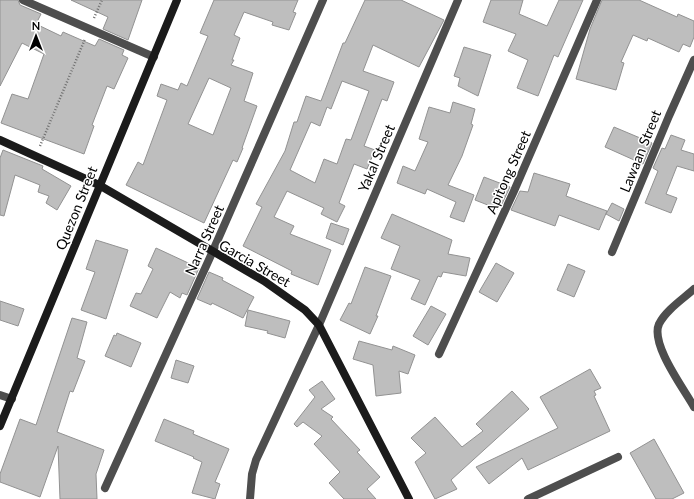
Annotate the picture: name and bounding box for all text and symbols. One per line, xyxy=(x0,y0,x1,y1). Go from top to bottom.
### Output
north arrow xyxy=(16,16,56,56)
text: N xyxy=(32,19,40,32)
street label: Lawaan Street xyxy=(616,107,664,195)
street label: Yakal Street xyxy=(354,122,398,194)
street label: Apitong Street xyxy=(482,128,534,216)
street label: Quezon Street xyxy=(52,164,100,252)
street label: Narra Street xyxy=(181,202,227,278)
street label: Garcia Street xyxy=(216,236,294,290)

